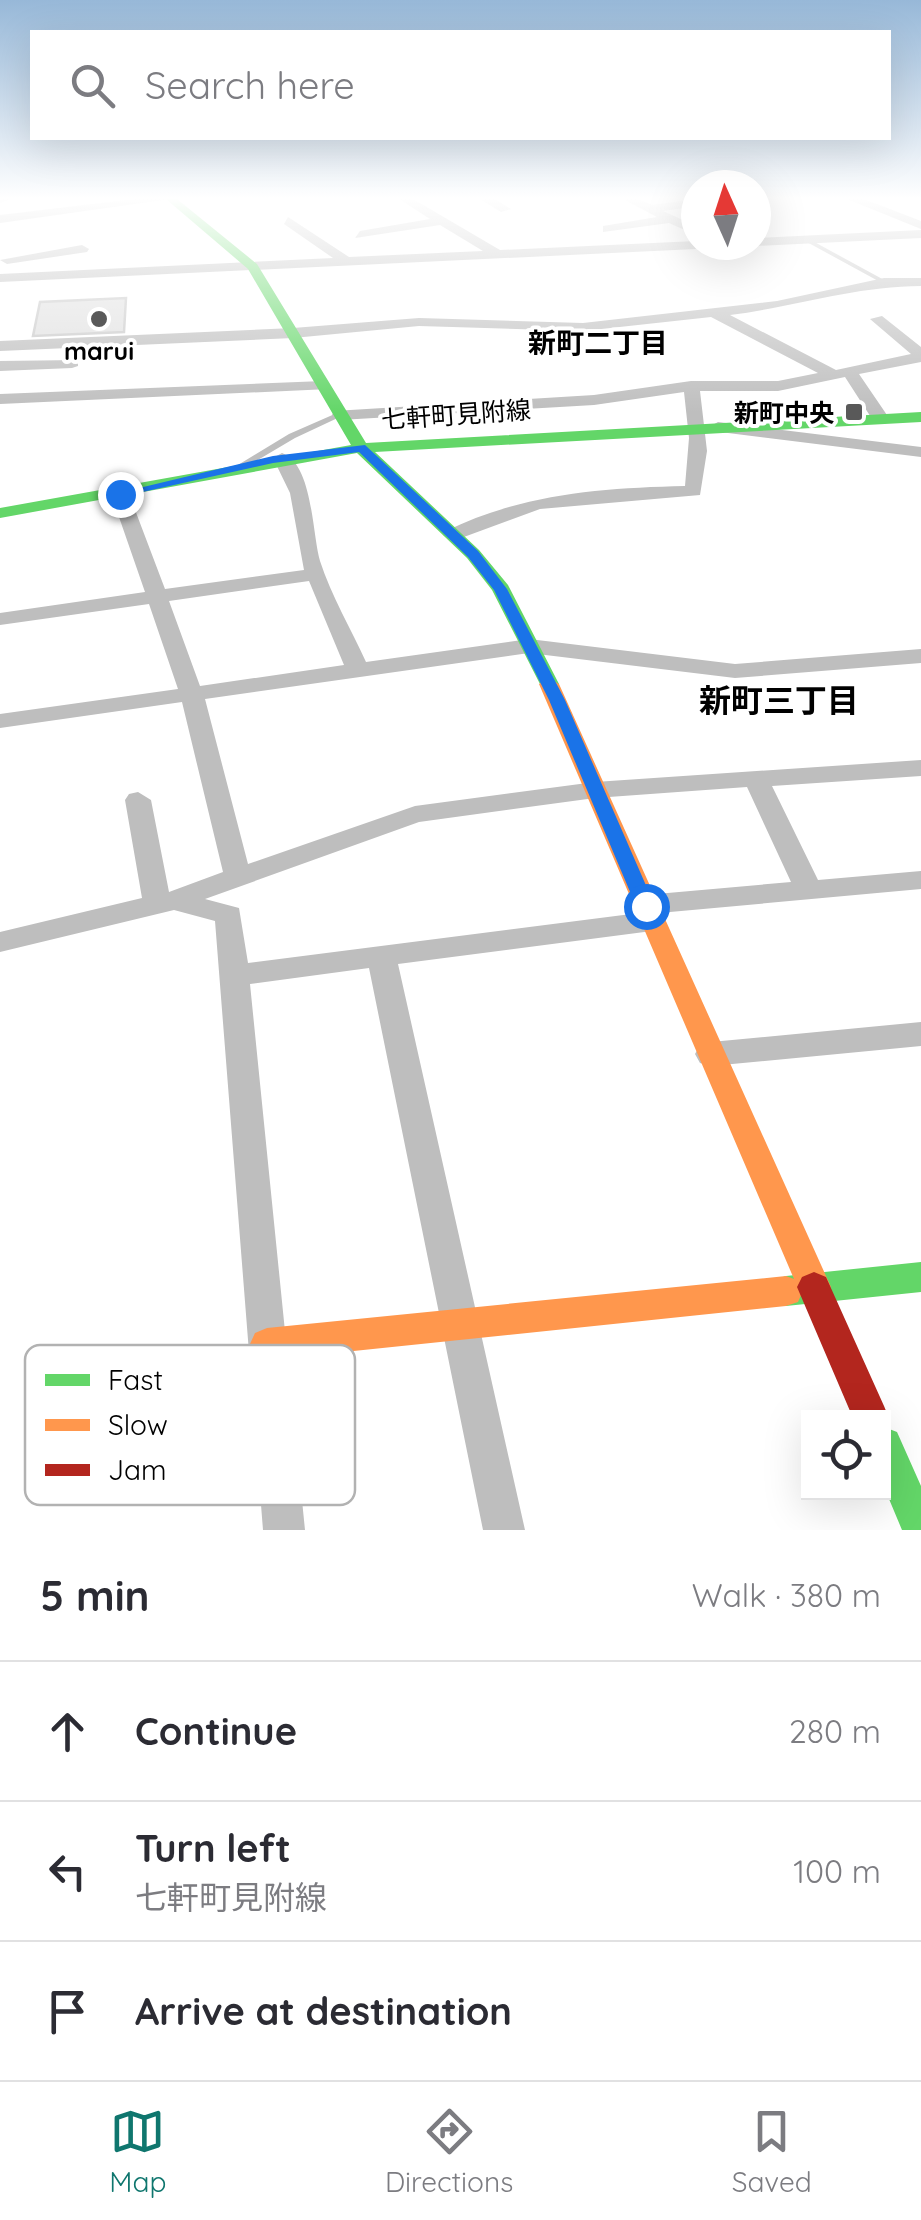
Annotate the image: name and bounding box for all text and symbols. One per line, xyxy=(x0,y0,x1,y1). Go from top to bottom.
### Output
search box xyxy=(30,30,891,140)
icon: search xyxy=(65,58,120,113)
text: Search here xyxy=(145,61,355,109)
north arrow xyxy=(681,170,771,260)
marker: marui xyxy=(88,308,110,330)
district label: 新町二丁目 xyxy=(528,325,668,360)
place label: marui xyxy=(64,335,134,366)
street label: 七軒町見附線 xyxy=(380,393,532,435)
place label: 新町中央 xyxy=(734,397,834,428)
marker: 新町中央 xyxy=(843,401,865,423)
route end xyxy=(98,472,144,518)
district label: 新町三丁目 xyxy=(699,680,859,720)
route start xyxy=(624,884,670,930)
legend xyxy=(25,1345,355,1505)
text: Fast xyxy=(108,1362,163,1397)
text: Slow xyxy=(108,1407,168,1442)
map controls xyxy=(801,1410,891,1500)
button: locate xyxy=(801,1410,891,1500)
text: Jam xyxy=(108,1452,167,1487)
text: 5 min xyxy=(40,1569,150,1622)
text: Walk · 380 m xyxy=(692,1575,881,1615)
icon: ahead xyxy=(40,1704,95,1759)
text: Continue xyxy=(135,1707,297,1755)
text: 280 m xyxy=(789,1711,881,1751)
text: Turn left xyxy=(135,1824,291,1872)
icon: left xyxy=(40,1844,95,1899)
text: 100 m xyxy=(793,1851,881,1891)
text: 七軒町見附線 xyxy=(135,1877,327,1917)
icon: arrive xyxy=(40,1984,95,2039)
text: Arrive at destination xyxy=(135,1987,512,2035)
tab: Map xyxy=(109,2104,166,2199)
tab: Directions xyxy=(385,2104,513,2199)
tab: Saved xyxy=(732,2104,812,2199)

